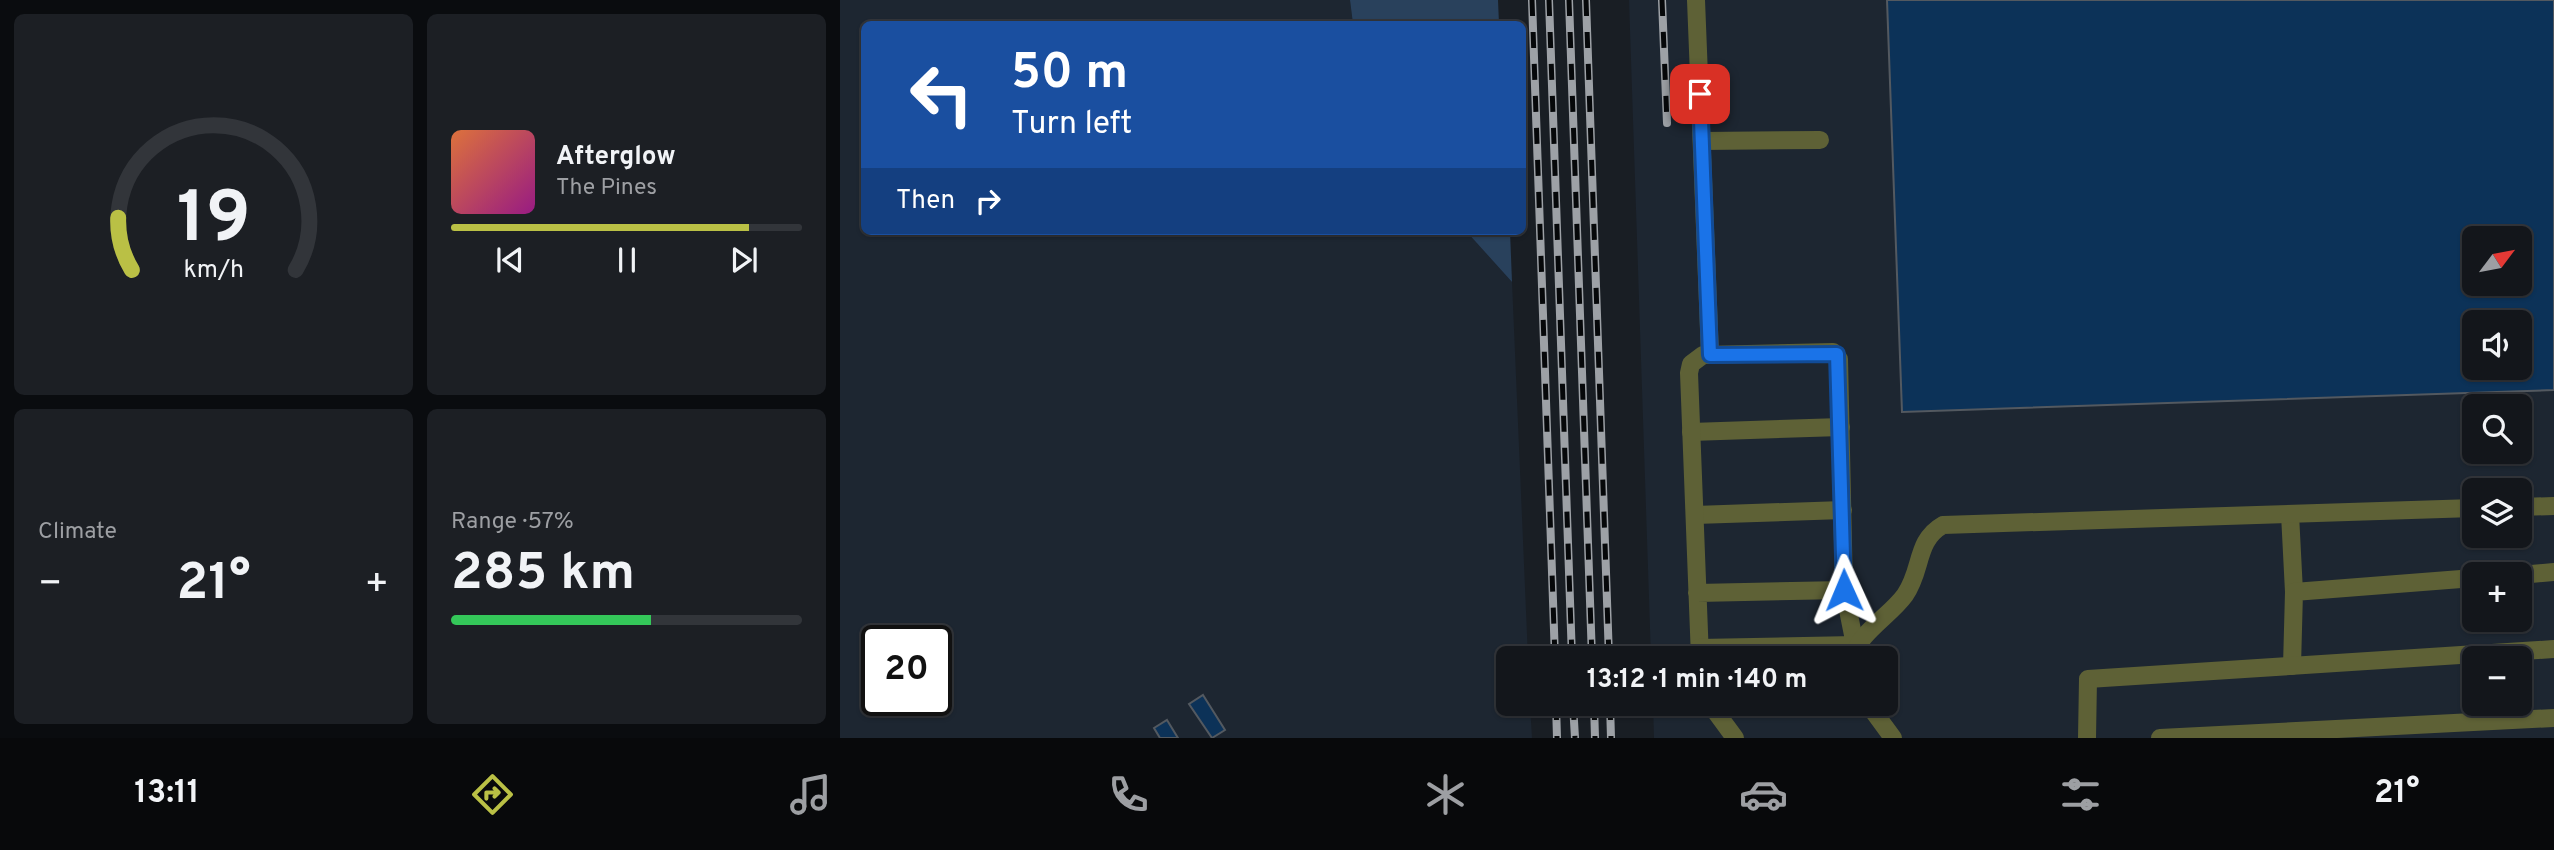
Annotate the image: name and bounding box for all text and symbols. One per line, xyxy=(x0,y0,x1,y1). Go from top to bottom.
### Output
text: 50 m xyxy=(1011,44,1128,106)
icon: left xyxy=(896,49,987,140)
pin xyxy=(1670,64,1730,124)
icon: arrive xyxy=(1681,75,1719,113)
text: Turn left xyxy=(1011,105,1132,145)
text: Afterglow xyxy=(556,141,676,174)
text: The Pines xyxy=(556,174,657,203)
text: 19 xyxy=(177,177,250,269)
icon: right xyxy=(969,182,1007,220)
text: Then xyxy=(896,185,955,218)
north arrow xyxy=(2462,226,2532,296)
map controls xyxy=(2462,226,2532,716)
icon: previous xyxy=(491,241,529,279)
icon: pause xyxy=(608,241,646,279)
icon: next xyxy=(725,241,763,279)
text: km/h xyxy=(183,255,244,287)
button: sound xyxy=(2462,310,2532,380)
button: search xyxy=(2462,394,2532,464)
button: layers xyxy=(2462,478,2532,548)
text: Range · 57% xyxy=(451,508,574,537)
text: Climate xyxy=(38,518,117,547)
text: 285 km xyxy=(451,542,635,608)
text: 21° xyxy=(176,552,251,618)
position arrow xyxy=(1807,553,1881,627)
text: − xyxy=(38,561,63,610)
text: + xyxy=(364,561,389,610)
button: + xyxy=(2462,562,2532,632)
speed limit sign: 20 xyxy=(861,625,952,716)
button: − xyxy=(2462,646,2532,716)
text: 13:12 · 1 min · 140 m xyxy=(1587,664,1807,697)
icon: directions xyxy=(468,770,517,819)
icon: music xyxy=(786,770,835,819)
icon: phone xyxy=(1104,770,1153,819)
icon: climate xyxy=(1421,770,1470,819)
icon: car xyxy=(1739,770,1788,819)
icon: filters xyxy=(2056,770,2105,819)
text: 13:11 xyxy=(134,774,200,814)
text: 21° xyxy=(2374,774,2420,814)

